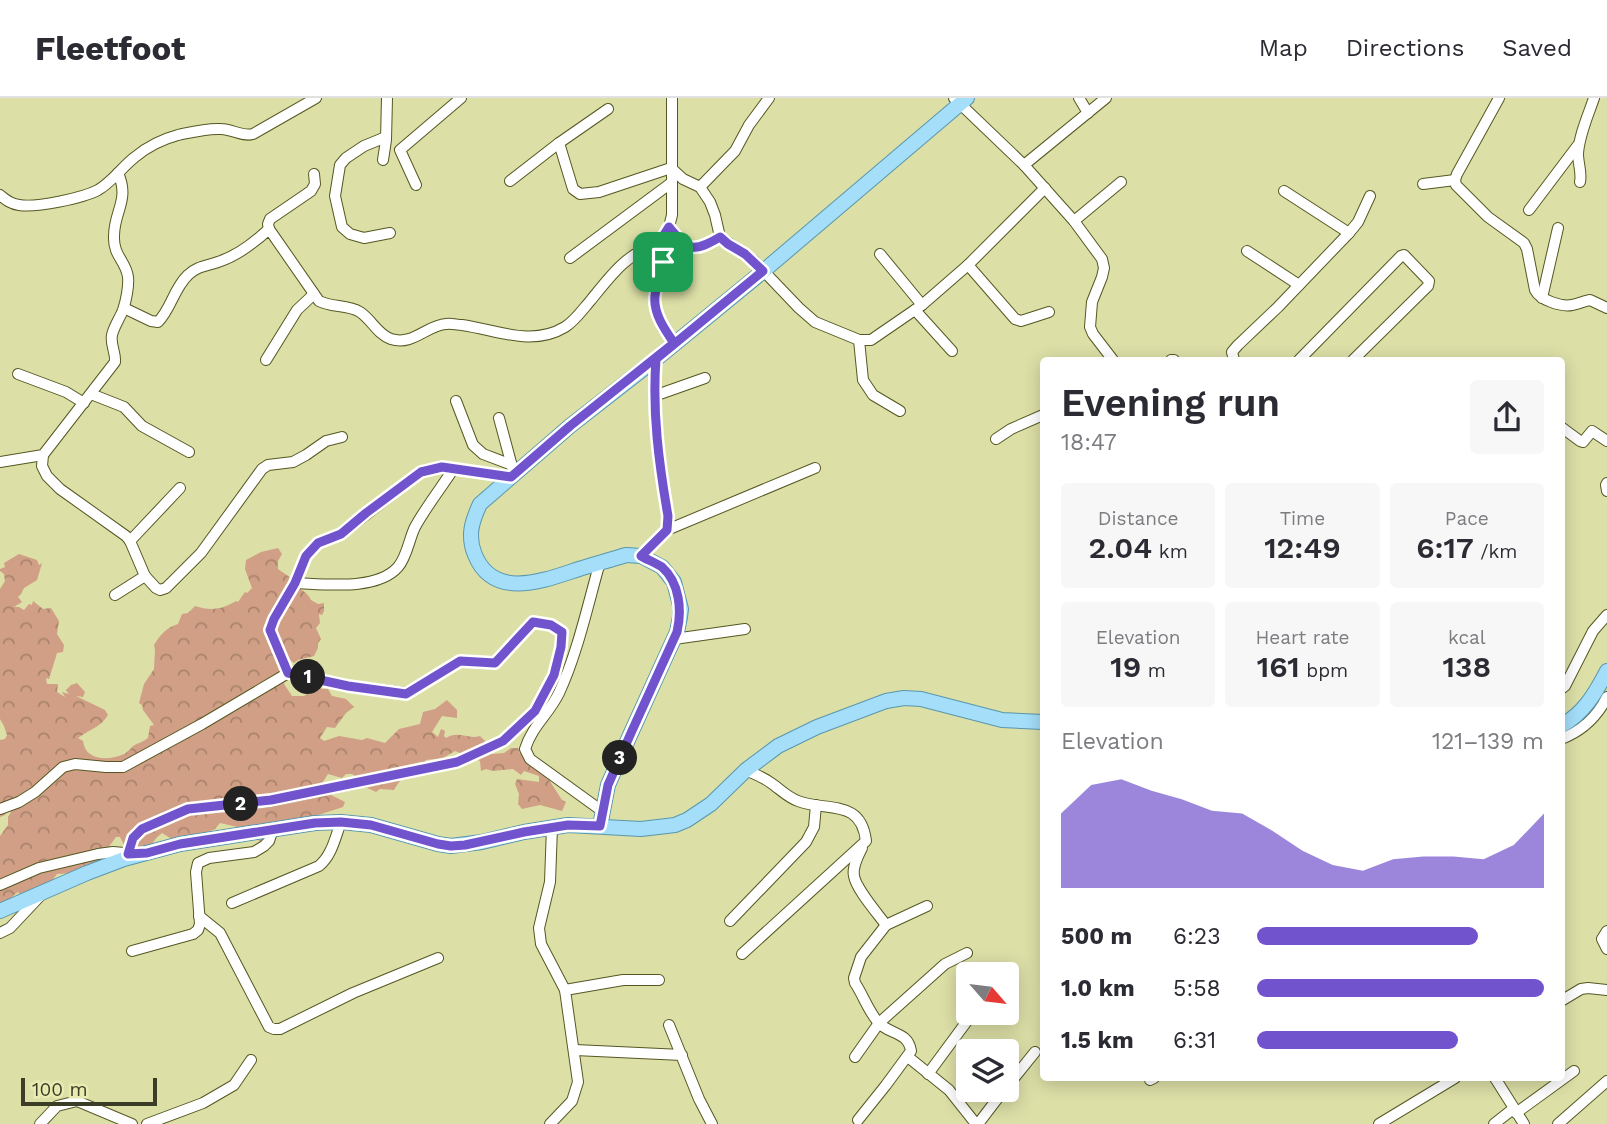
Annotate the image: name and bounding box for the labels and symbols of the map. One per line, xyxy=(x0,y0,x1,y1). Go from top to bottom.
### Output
pin xyxy=(633,232,693,292)
pin: 1 xyxy=(290,660,326,694)
pin: 3 xyxy=(602,740,638,776)
pin: 2 xyxy=(224,786,258,822)
north arrow xyxy=(956,962,1018,1026)
scale bar xyxy=(21,1075,158,1107)

